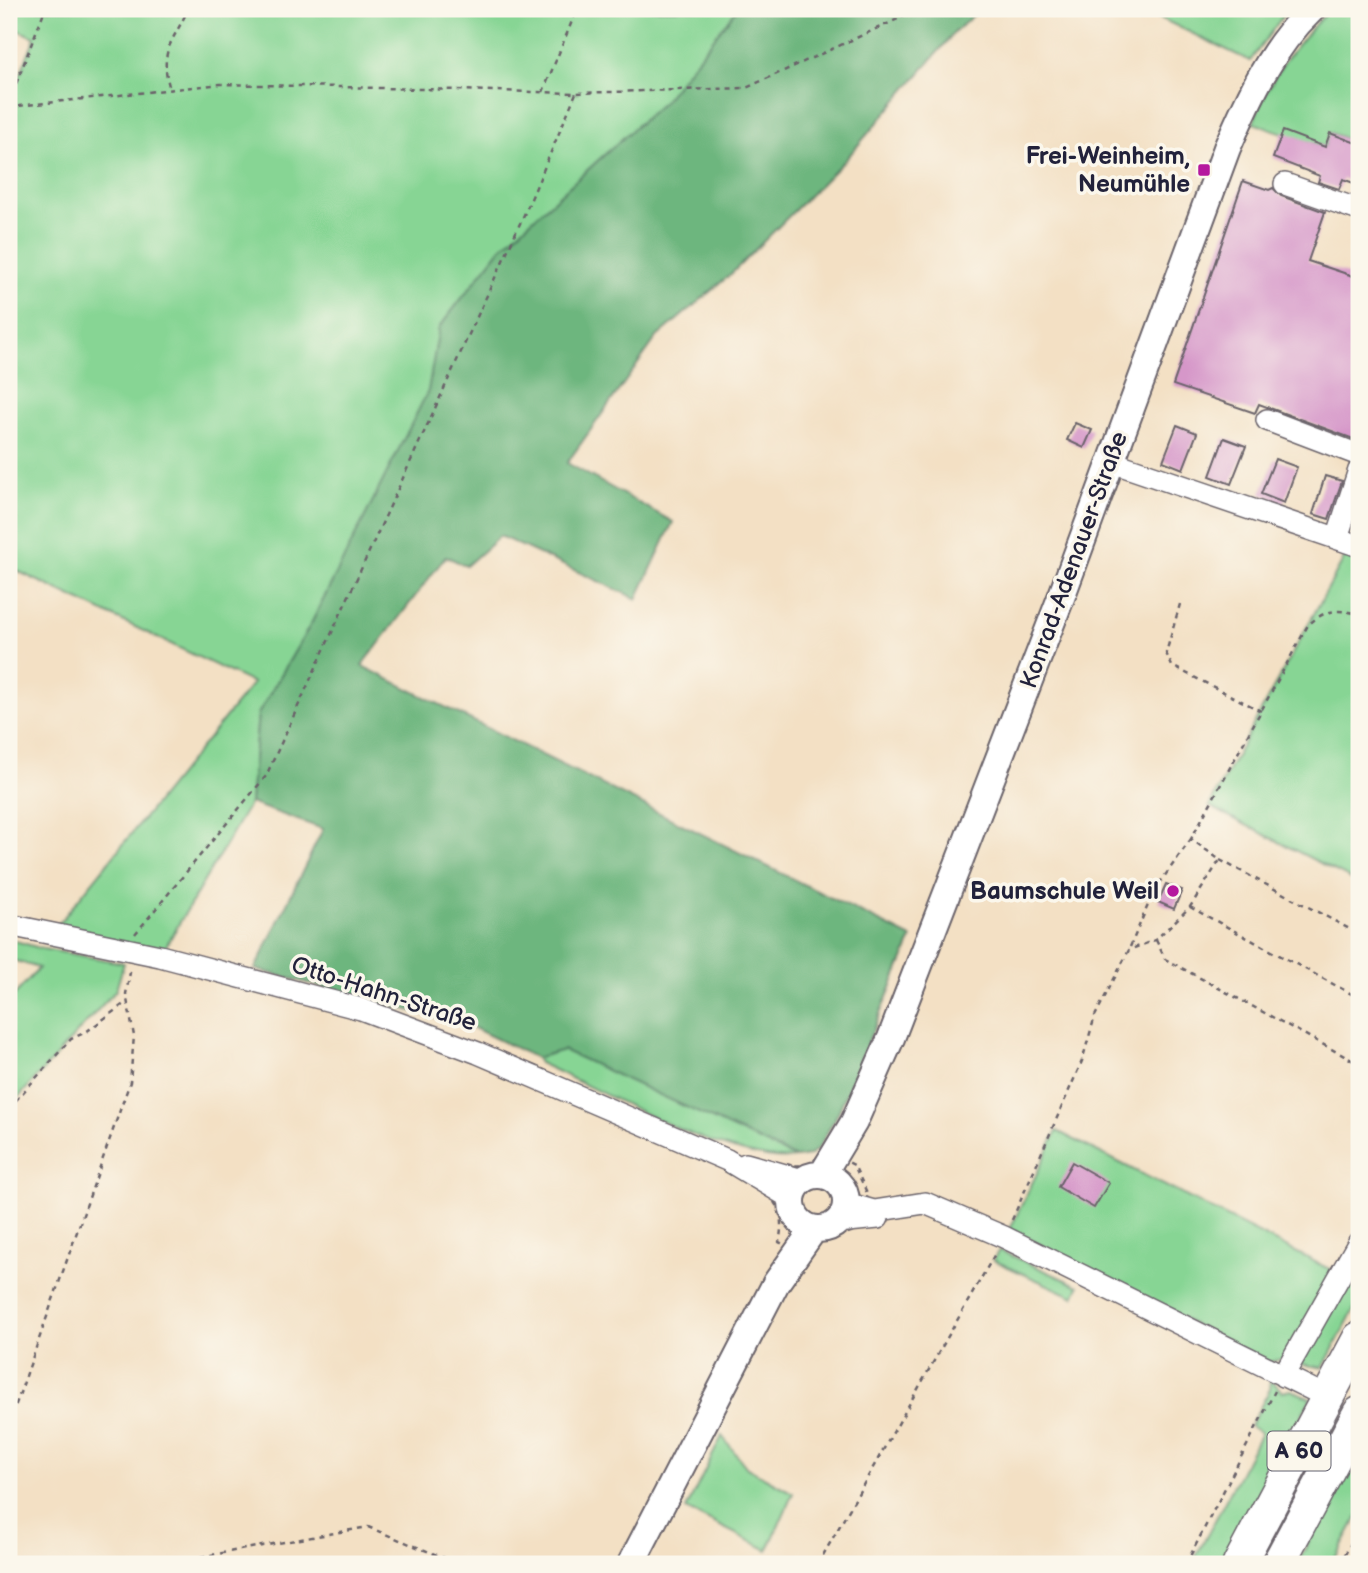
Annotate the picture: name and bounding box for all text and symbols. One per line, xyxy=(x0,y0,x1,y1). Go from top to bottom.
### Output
place label: Frei-Weinheim, Neumühle xyxy=(1026,142,1190,199)
marker: Frei-Weinheim, Neumühle xyxy=(1196,162,1212,178)
street label: Konrad-Adenauer-Straße xyxy=(1014,428,1134,692)
place label: Baumschule Weil xyxy=(970,877,1159,906)
marker: Baumschule Weil xyxy=(1165,883,1181,899)
street label: Otto-Hahn-Straße xyxy=(288,950,480,1038)
road number: A 60 xyxy=(1268,1432,1330,1470)

